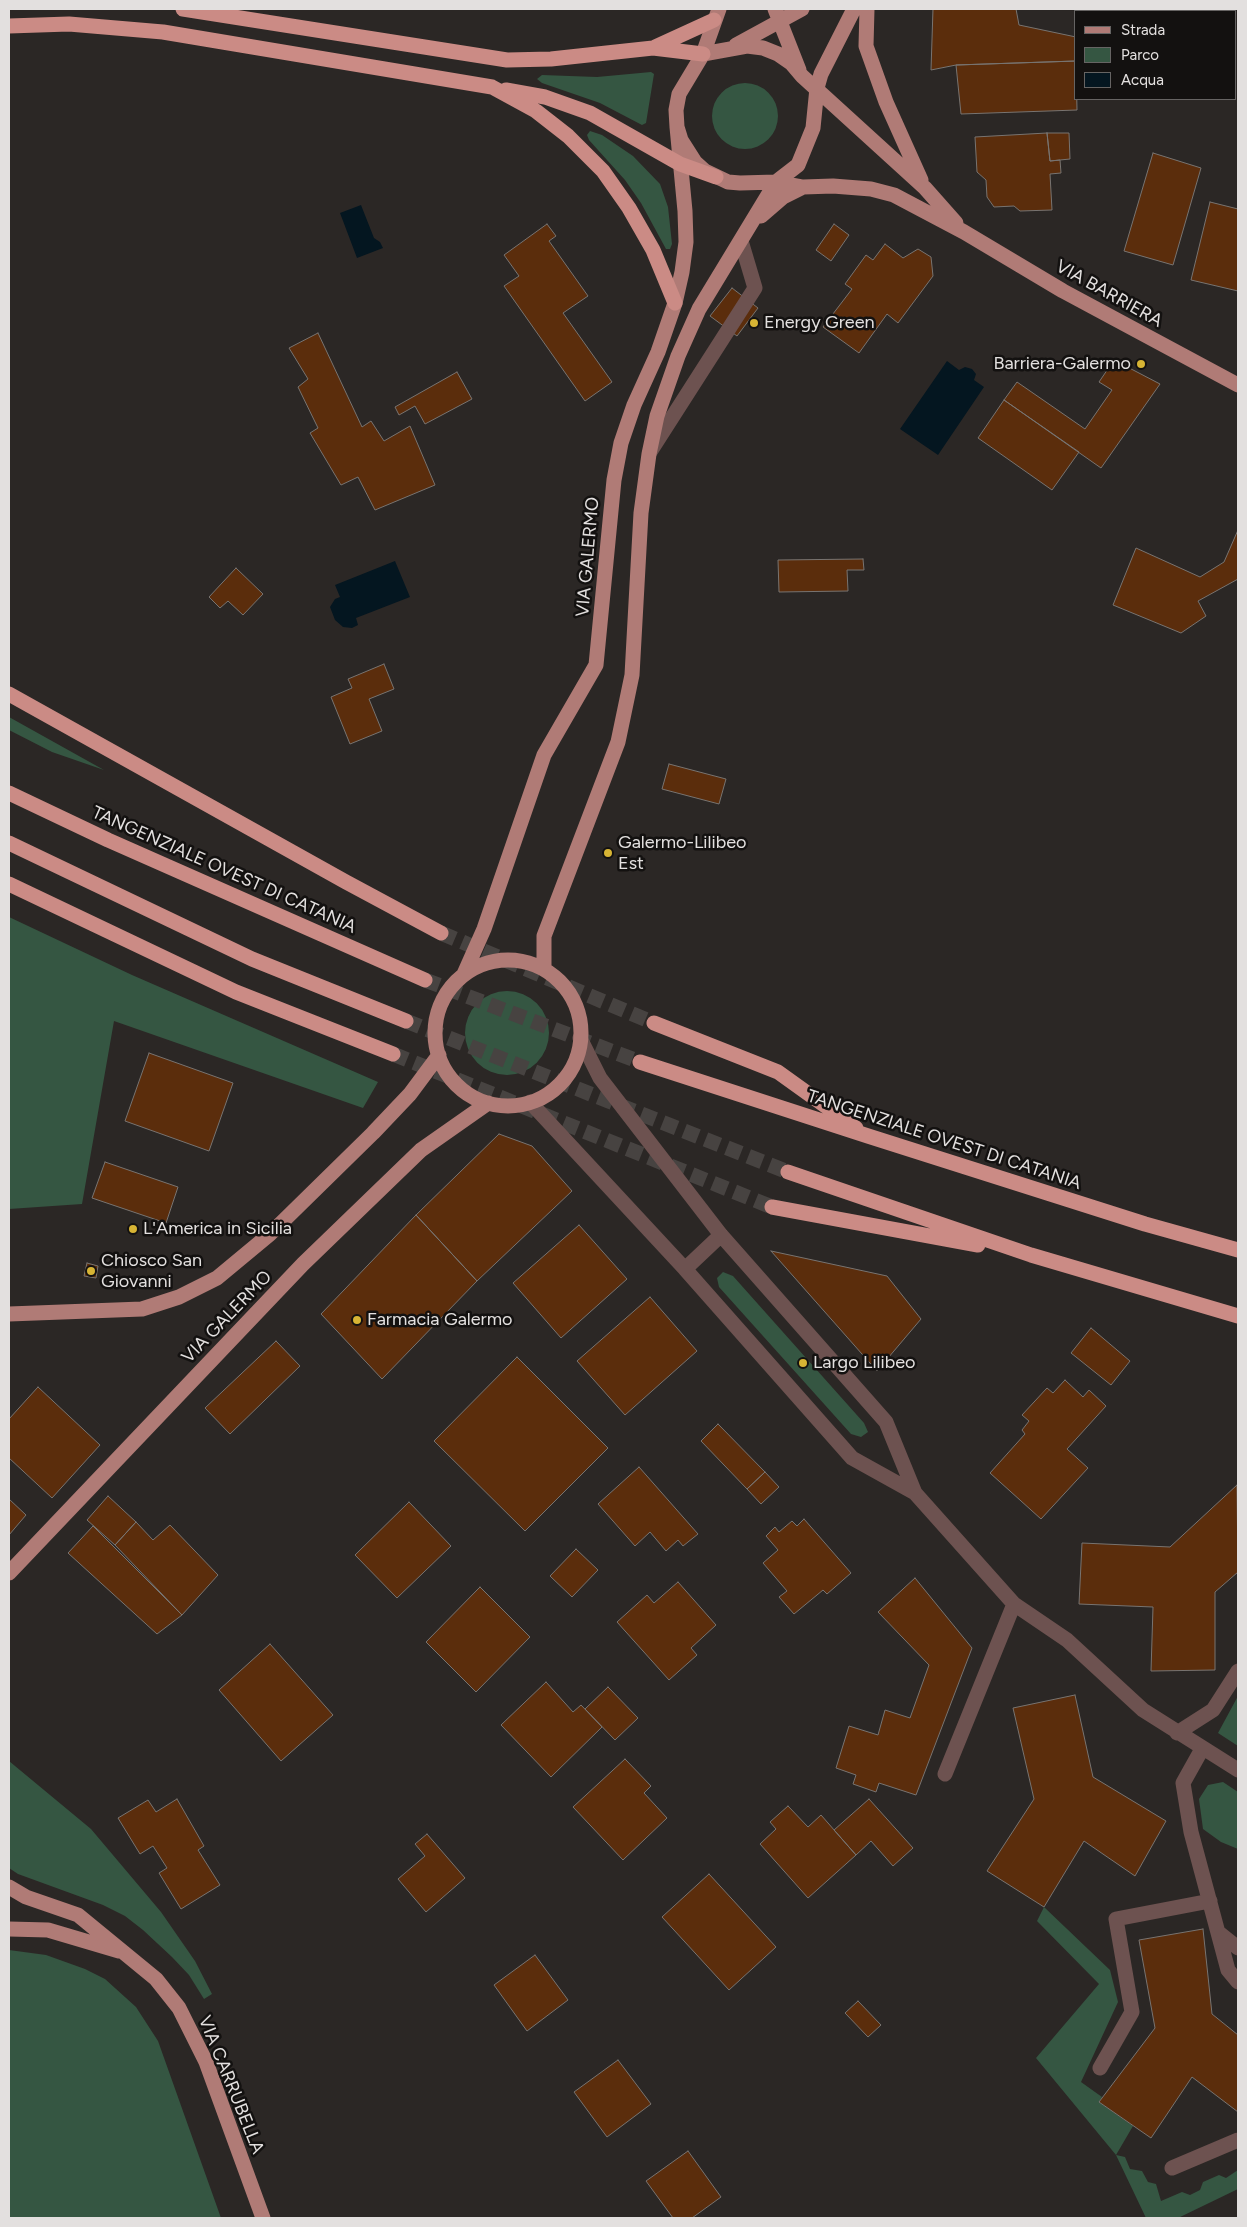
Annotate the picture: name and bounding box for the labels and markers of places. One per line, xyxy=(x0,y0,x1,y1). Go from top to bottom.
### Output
place label: Energy Green xyxy=(764,312,875,334)
marker: Energy Green xyxy=(748,317,760,329)
place label: Barriera-Galermo xyxy=(993,353,1131,375)
marker: Barriera-Galermo xyxy=(1135,358,1147,370)
place label: Galermo-Lilibeo Est xyxy=(618,832,746,874)
marker: Galermo-Lilibeo Est xyxy=(602,847,614,859)
place label: L'America in Sicilia xyxy=(143,1218,292,1240)
marker: L'America in Sicilia xyxy=(127,1223,139,1235)
place label: Chiosco San Giovanni xyxy=(101,1250,202,1292)
marker: Chiosco San Giovanni xyxy=(85,1265,97,1277)
place label: Farmacia Galermo xyxy=(367,1309,512,1331)
marker: Farmacia Galermo xyxy=(351,1314,363,1326)
place label: Largo Lilibeo xyxy=(813,1352,916,1374)
marker: Largo Lilibeo xyxy=(797,1357,809,1369)

